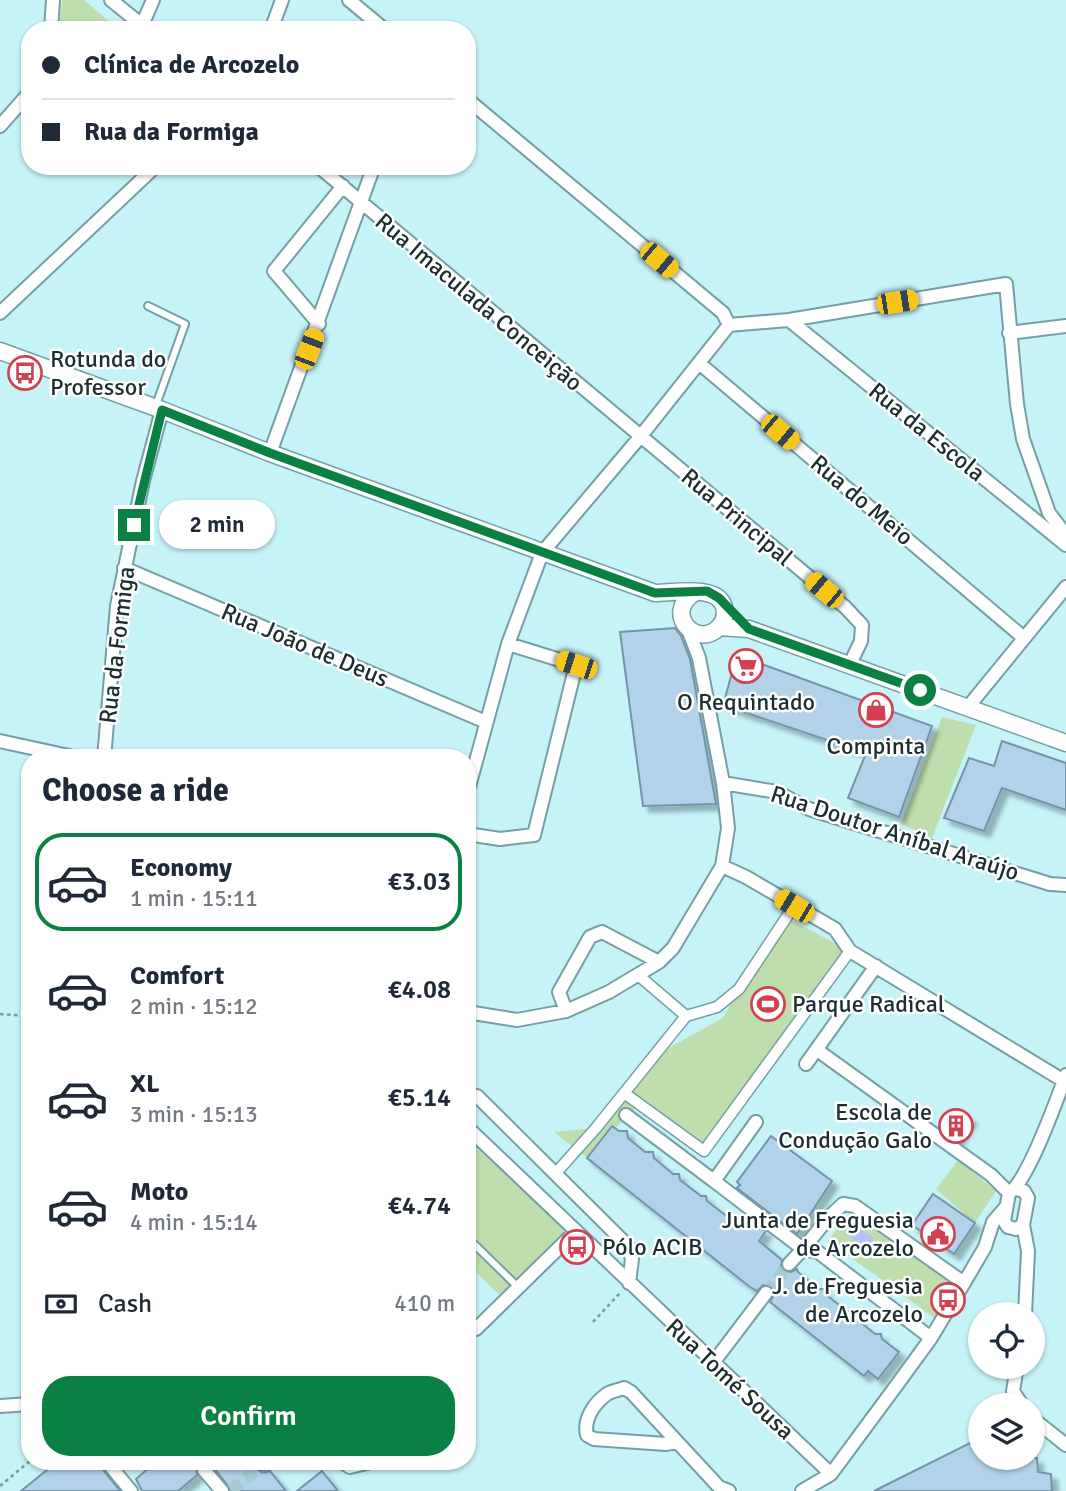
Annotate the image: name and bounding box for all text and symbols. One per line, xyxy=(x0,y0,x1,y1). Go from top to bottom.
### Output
text: Clínica de Arcozelo xyxy=(84,49,299,81)
text: Rua da Formiga xyxy=(84,116,259,148)
street label: Rua Imaculada Conceição xyxy=(369,206,589,398)
car xyxy=(637,238,682,282)
car xyxy=(875,288,920,316)
car xyxy=(292,326,327,372)
place label: Rotunda do Professor xyxy=(50,344,166,402)
bus stop icon: Rotunda do Professor xyxy=(6,354,44,392)
street label: Rua da Escola xyxy=(863,376,991,488)
car xyxy=(758,410,803,454)
street label: Rua do Meio xyxy=(804,448,920,552)
street label: Rua Principal xyxy=(675,462,799,572)
callout: 2 min xyxy=(158,500,274,550)
route end xyxy=(118,509,150,541)
text: 2 min xyxy=(189,510,245,539)
street label: Rua da Formiga xyxy=(92,565,142,725)
car xyxy=(802,568,847,612)
street label: Rua João de Deus xyxy=(217,596,393,694)
supermarket icon: O Requintado xyxy=(727,647,765,685)
car xyxy=(553,649,600,681)
route start xyxy=(904,674,936,706)
place label: O Requintado xyxy=(677,687,815,717)
shop icon: Compinta xyxy=(857,691,895,729)
place label: Compinta xyxy=(827,731,925,761)
text: Choose a ride xyxy=(42,771,229,810)
street label: Rua Doutor Aníbal Araújo xyxy=(767,779,1023,887)
icon: car xyxy=(46,851,109,914)
text: Economy xyxy=(130,852,232,884)
text: €3.03 xyxy=(388,866,451,898)
text: 1 min · 15:11 xyxy=(130,884,258,913)
car xyxy=(771,886,818,926)
icon: car xyxy=(46,959,109,1022)
text: Comfort xyxy=(130,960,224,992)
text: €4.08 xyxy=(388,974,451,1006)
sports icon: Parque Radical xyxy=(749,985,787,1023)
place label: Parque Radical xyxy=(792,989,945,1019)
text: 2 min · 15:12 xyxy=(130,992,258,1021)
icon: car xyxy=(46,1067,109,1130)
text: XL xyxy=(130,1068,160,1100)
text: €5.14 xyxy=(388,1082,451,1114)
place label: Escola de Condução Galo xyxy=(778,1097,932,1155)
text: 3 min · 15:13 xyxy=(130,1100,258,1129)
building icon: Escola de Condução Galo xyxy=(937,1107,975,1145)
icon: car xyxy=(46,1175,109,1238)
text: Moto xyxy=(130,1176,188,1208)
text: €4.74 xyxy=(388,1190,451,1222)
place label: Junta de Freguesia de Arcozelo xyxy=(722,1205,914,1263)
text: 4 min · 15:14 xyxy=(130,1208,258,1237)
public building icon: Junta de Freguesia de Arcozelo xyxy=(919,1215,957,1253)
bus stop icon: Pólo ACIB xyxy=(558,1228,596,1266)
place label: Pólo ACIB xyxy=(602,1232,702,1262)
place label: J. de Freguesia de Arcozelo xyxy=(772,1271,923,1329)
bus stop icon: J. de Freguesia de Arcozelo xyxy=(929,1281,967,1319)
icon: cash xyxy=(42,1285,80,1323)
text: Cash xyxy=(98,1288,152,1320)
text: 410 m xyxy=(394,1289,455,1318)
map controls xyxy=(968,1302,1045,1470)
button: locate xyxy=(968,1302,1045,1379)
street label: Rua Tomé Sousa xyxy=(660,1312,800,1446)
button: Confirm xyxy=(42,1376,455,1456)
button: layers xyxy=(968,1393,1045,1470)

